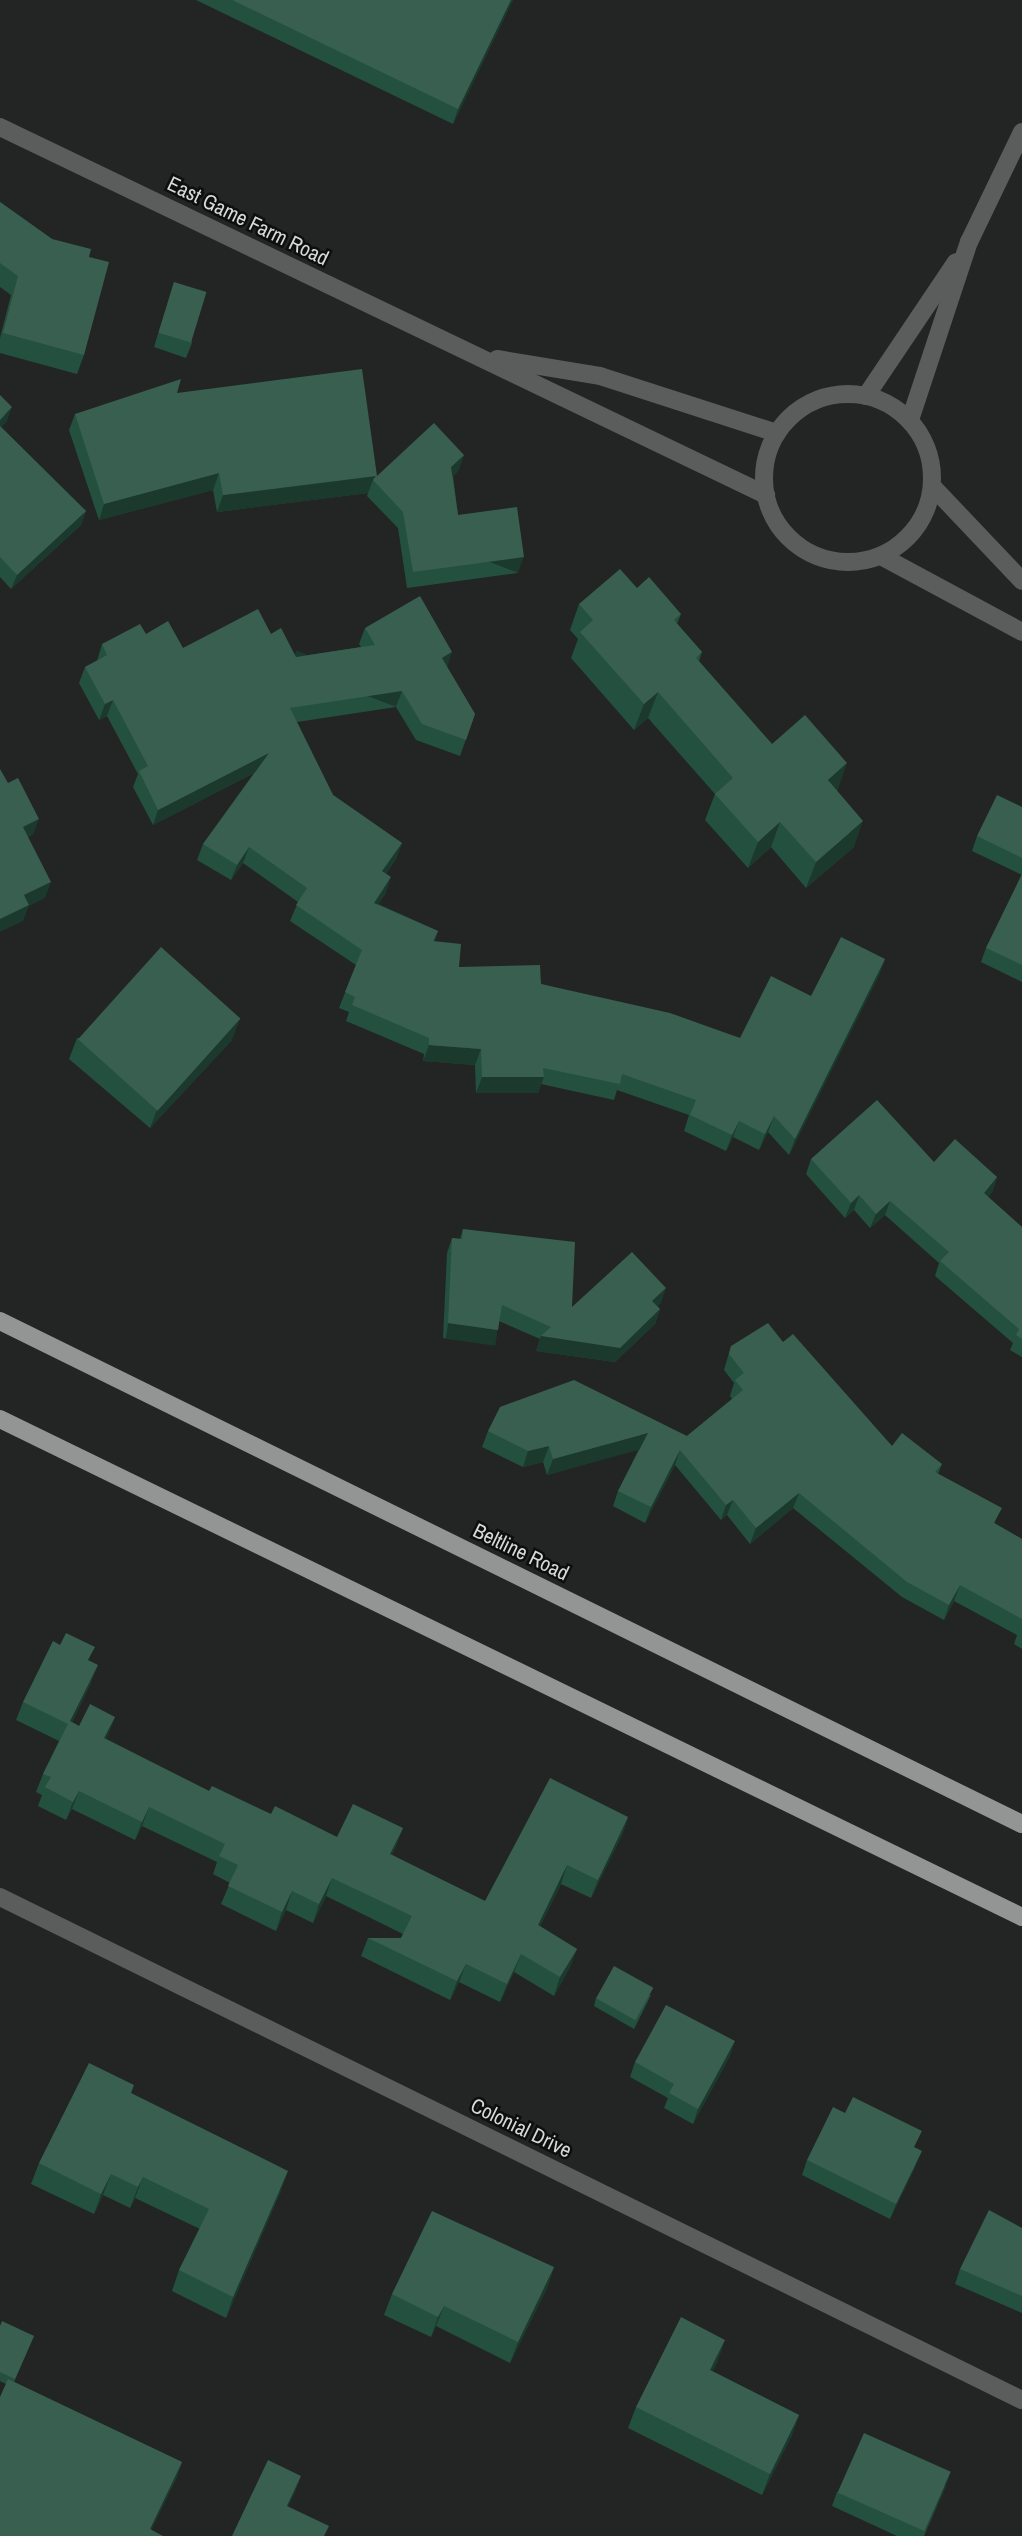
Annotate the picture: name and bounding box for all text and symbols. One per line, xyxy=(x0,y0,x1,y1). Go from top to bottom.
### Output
street label: East Game Farm Road xyxy=(163,171,333,271)
street label: Beltline Road xyxy=(469,1518,573,1586)
street label: Colonial Drive xyxy=(466,2093,576,2163)

